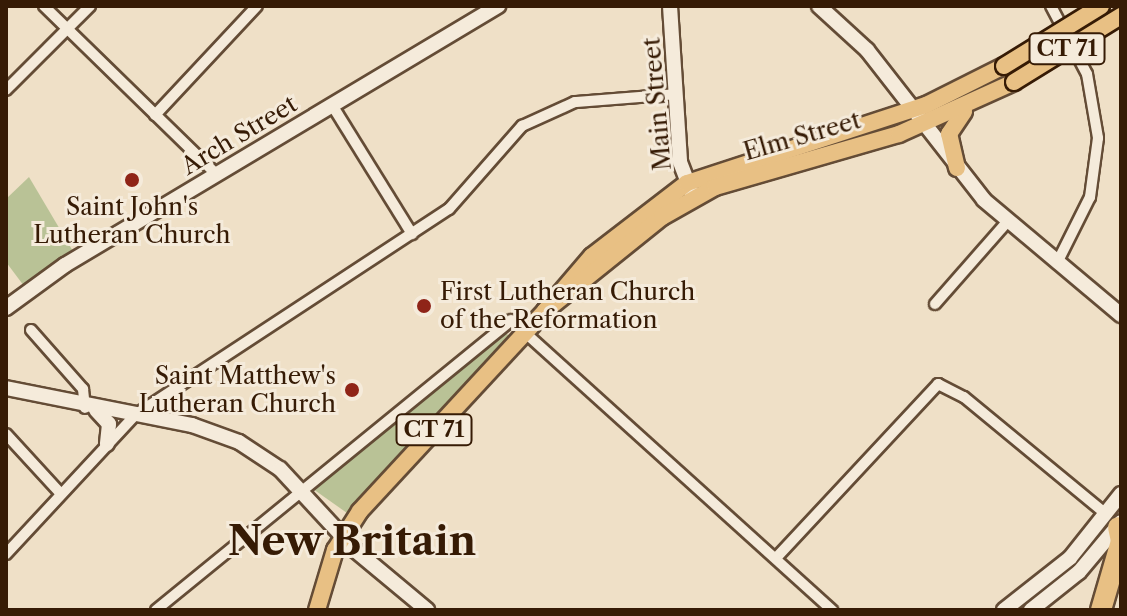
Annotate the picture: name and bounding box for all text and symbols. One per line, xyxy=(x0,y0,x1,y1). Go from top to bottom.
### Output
road number: CT 71 xyxy=(1027,31,1107,67)
street label: Main Street xyxy=(637,36,677,172)
street label: Arch Street xyxy=(176,89,302,181)
street label: Elm Street xyxy=(740,106,864,166)
marker: Saint John's Lutheran Church xyxy=(123,171,141,189)
place label: Saint John's Lutheran Church xyxy=(33,193,231,249)
place label: First Lutheran Church of the Reformation xyxy=(440,278,695,334)
marker: First Lutheran Church of the Reformation xyxy=(415,297,433,315)
place label: Saint Matthew's Lutheran Church xyxy=(139,362,336,418)
marker: Saint Matthew's Lutheran Church xyxy=(343,381,361,399)
road number: CT 71 xyxy=(394,412,474,448)
district label: New Britain xyxy=(227,517,477,565)

